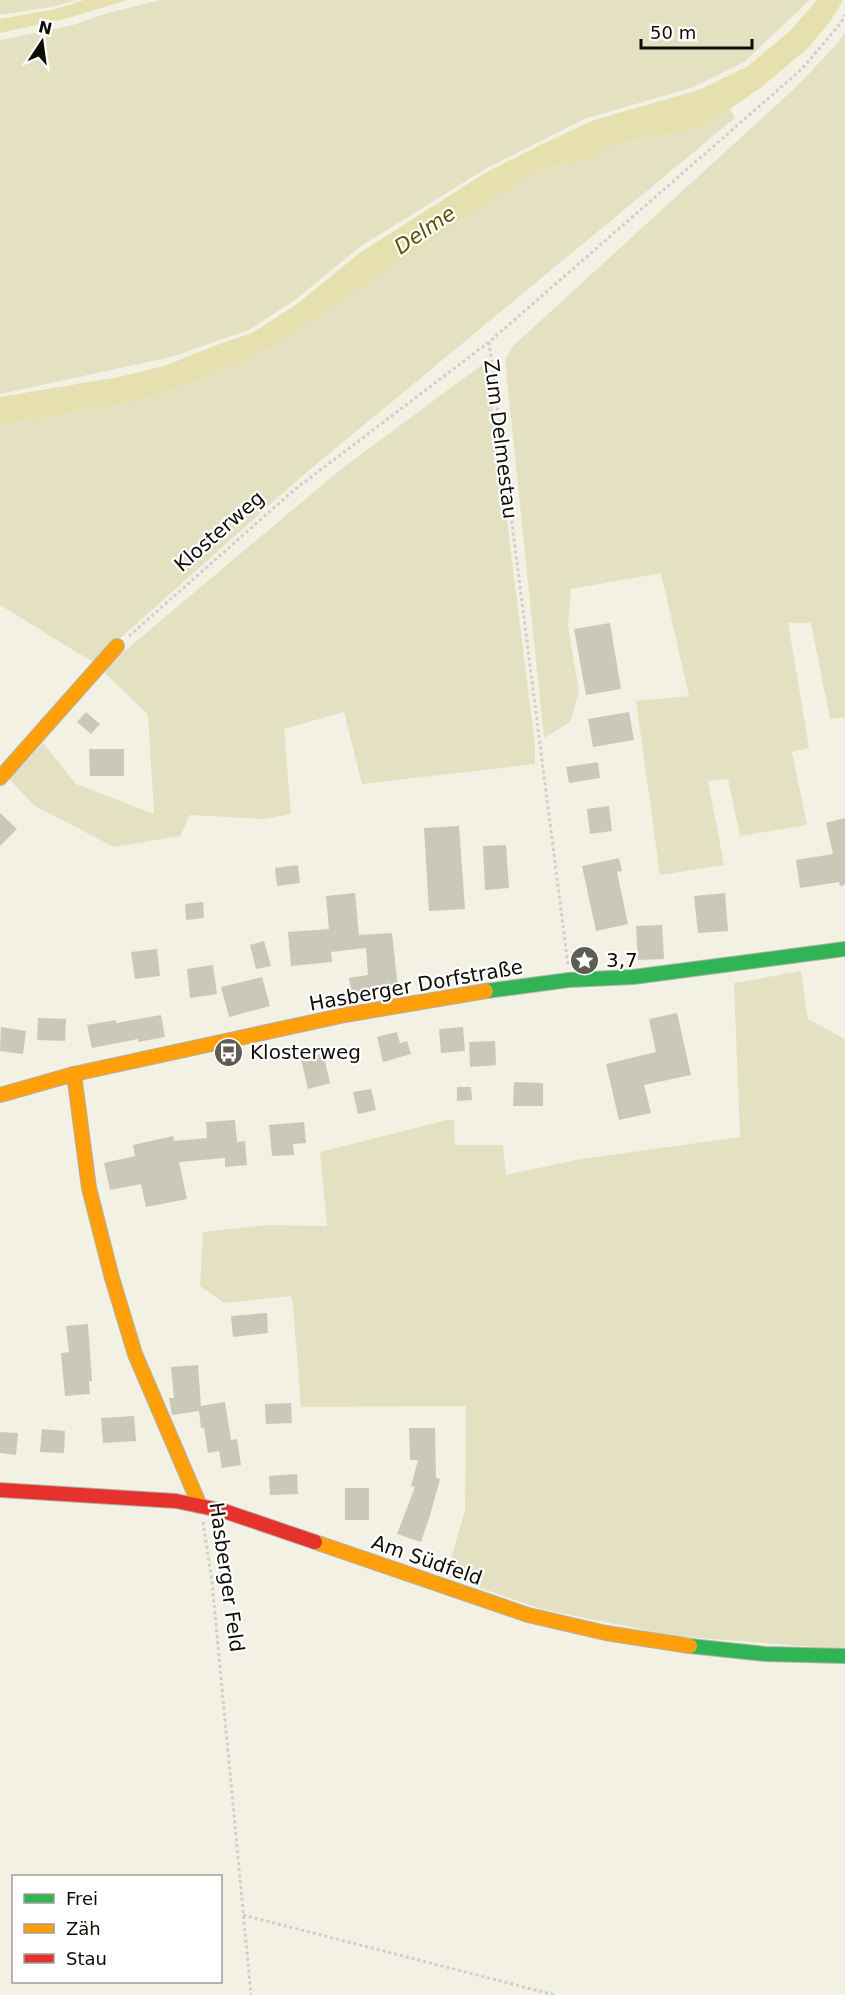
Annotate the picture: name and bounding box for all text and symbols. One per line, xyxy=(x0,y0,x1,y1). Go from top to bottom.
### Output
north arrow xyxy=(12,12,72,72)
scale bar xyxy=(641,12,752,50)
text: N xyxy=(37,17,54,39)
text: 50 m xyxy=(650,22,696,43)
water label: Delme xyxy=(390,201,460,259)
street label: Zum Delmestau xyxy=(479,358,523,520)
street label: Klosterweg xyxy=(169,486,269,576)
place icon: 3,7 xyxy=(569,944,601,976)
place label: 3,7 xyxy=(606,948,638,972)
street label: Hasberger Dorfstraße xyxy=(307,954,525,1016)
bus stop icon: Klosterweg xyxy=(213,1036,245,1068)
place label: Klosterweg xyxy=(250,1040,361,1064)
street label: Hasberger Feld xyxy=(205,1500,249,1654)
street label: Am Südfeld xyxy=(369,1530,485,1590)
legend xyxy=(12,1875,222,1983)
text: Frei xyxy=(66,1888,98,1909)
text: Zäh xyxy=(66,1918,101,1939)
text: Stau xyxy=(66,1948,107,1969)

